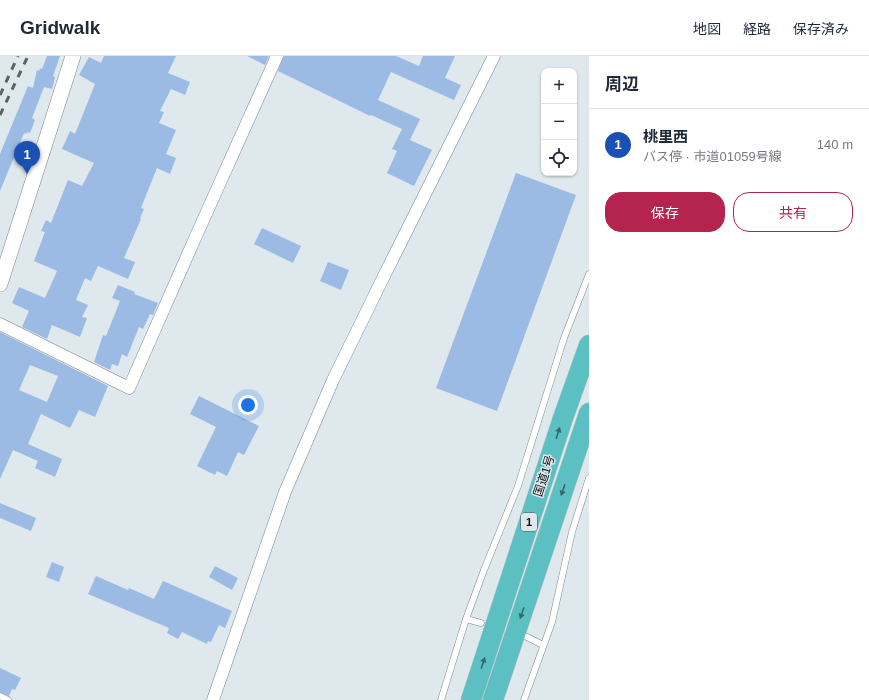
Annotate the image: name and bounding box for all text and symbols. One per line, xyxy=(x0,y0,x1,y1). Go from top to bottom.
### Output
text: Gridwalk xyxy=(20,17,100,38)
text: 地図 xyxy=(693,21,721,37)
text: 経路 xyxy=(743,21,771,37)
text: 保存済み xyxy=(793,21,849,37)
map controls xyxy=(541,68,577,176)
button: + xyxy=(541,68,577,104)
text: 周辺 xyxy=(605,75,639,94)
button: − xyxy=(541,104,577,140)
text: 桃里西 xyxy=(643,128,688,145)
text: 1 xyxy=(614,137,622,152)
text: 140 m xyxy=(817,137,853,152)
button: locate xyxy=(541,140,577,176)
pin: 1 xyxy=(14,141,40,174)
text: バス停 · 市道01059号線 xyxy=(643,149,782,164)
button: 保存 xyxy=(605,192,725,232)
button: 共有 xyxy=(733,192,853,232)
your location xyxy=(238,395,258,415)
one-way arrow xyxy=(555,427,561,439)
street label: 国道1号 xyxy=(531,454,557,498)
one-way arrow xyxy=(560,484,566,496)
road number: 1 xyxy=(521,513,537,531)
one-way arrow xyxy=(519,607,525,619)
one-way arrow xyxy=(480,657,486,669)

